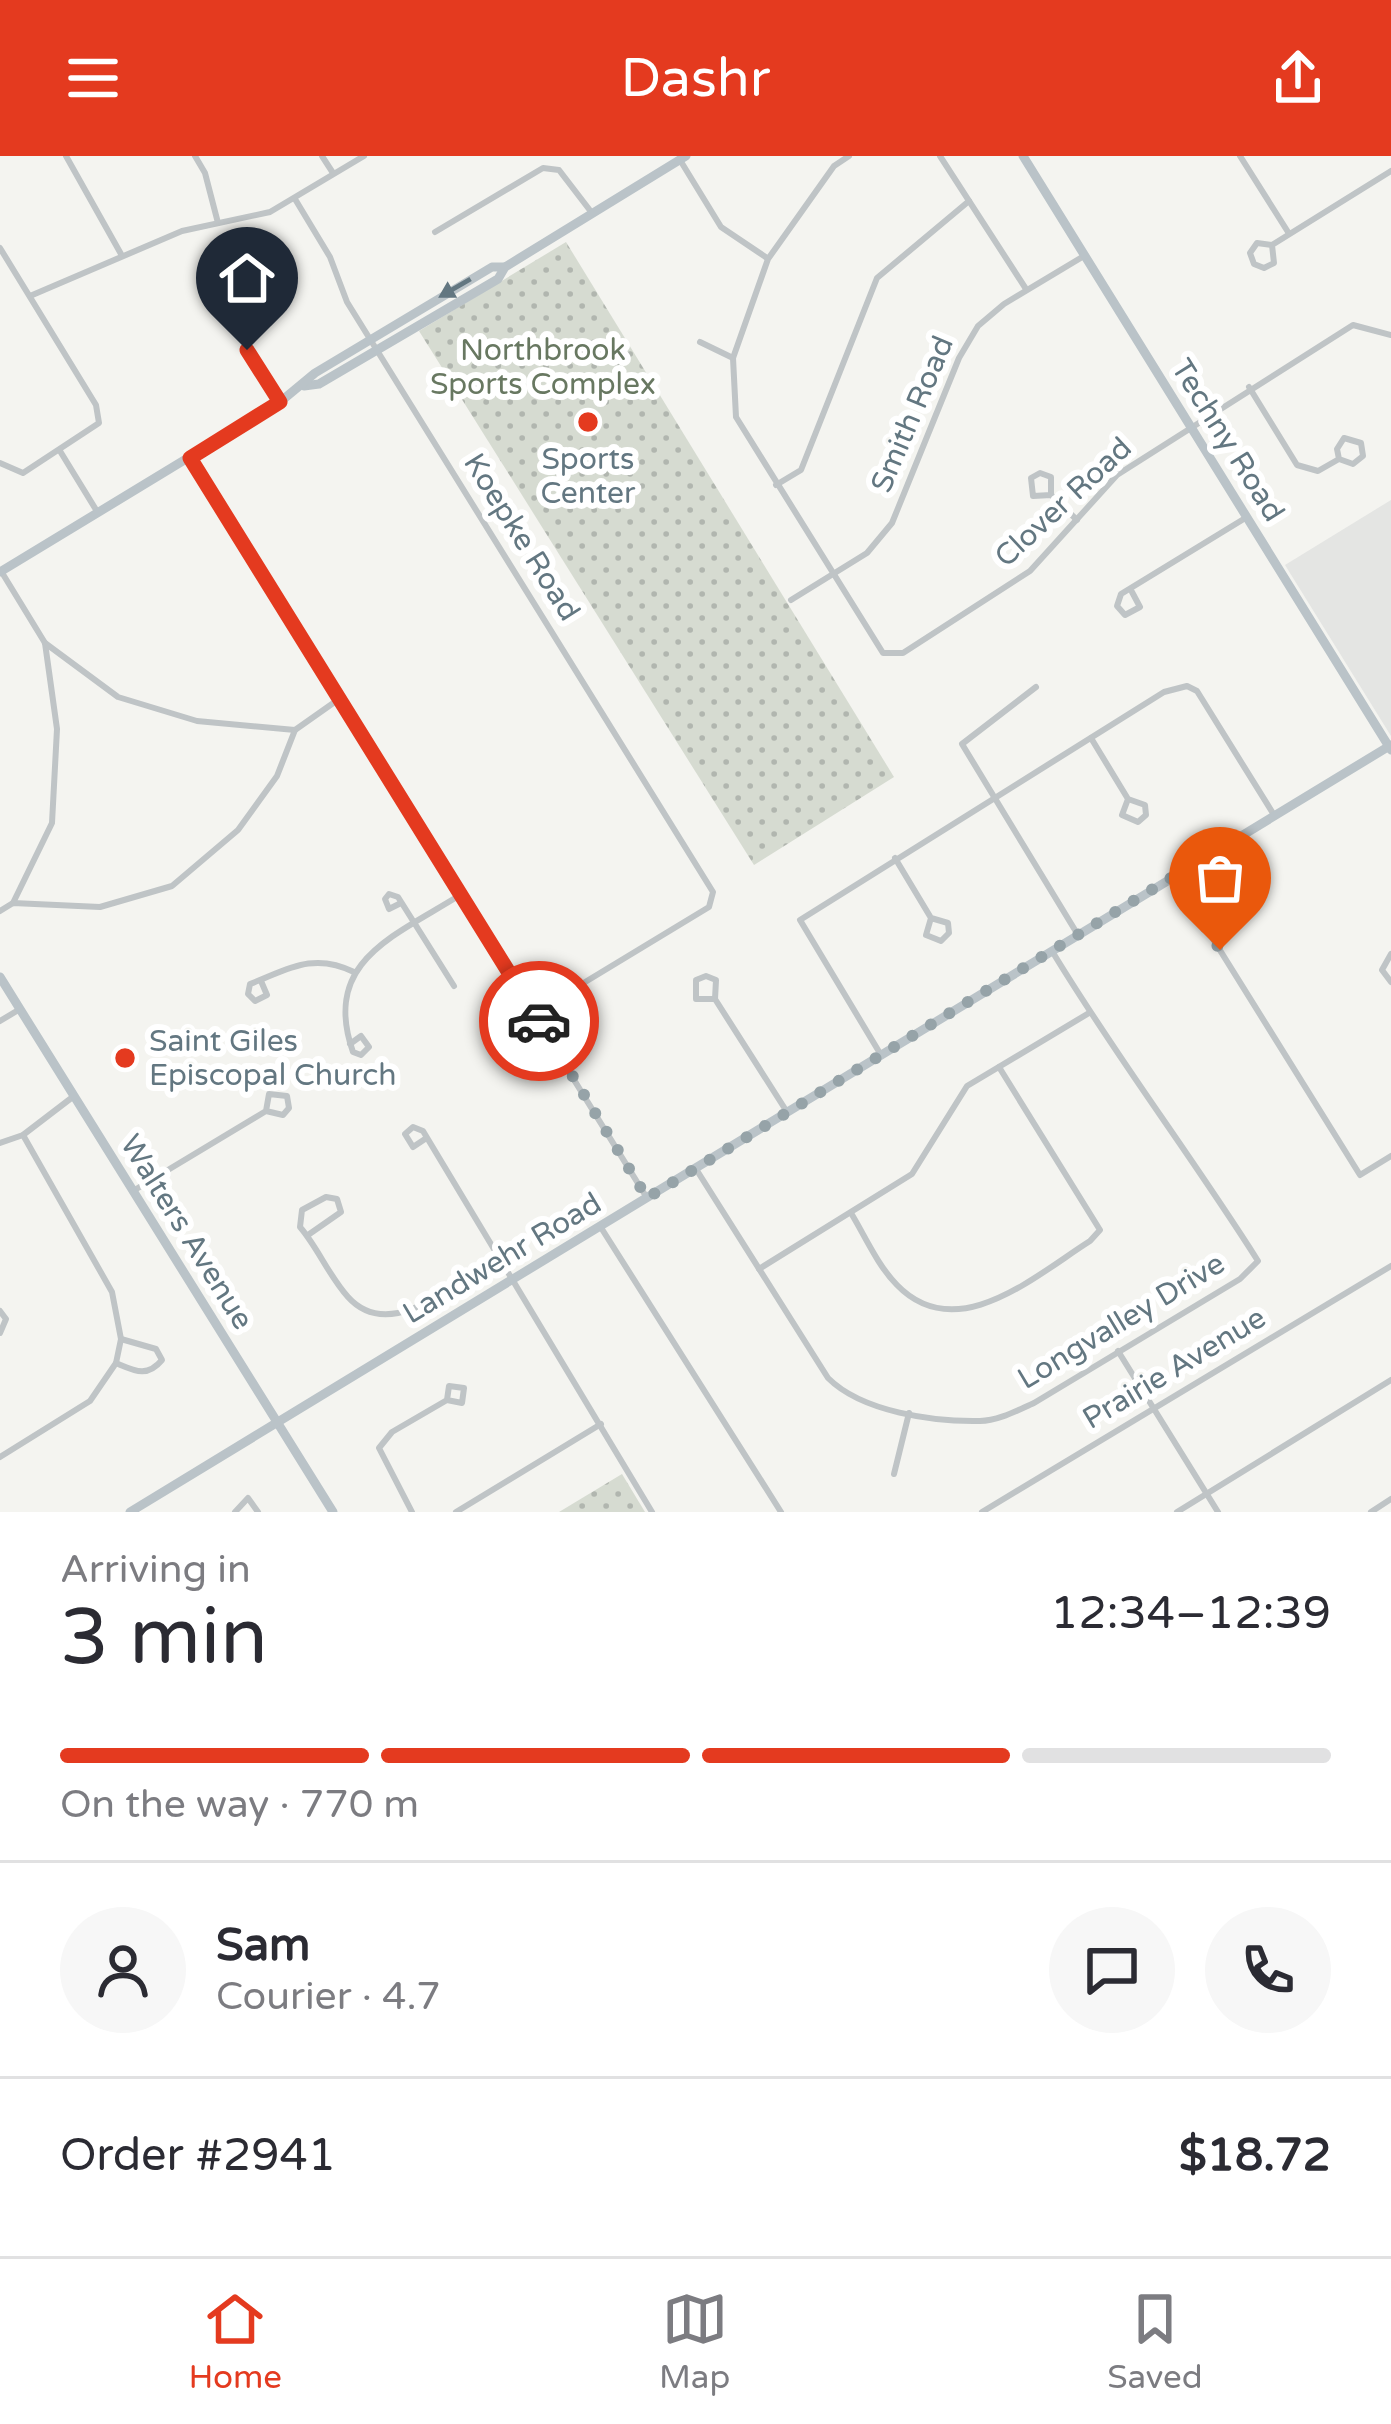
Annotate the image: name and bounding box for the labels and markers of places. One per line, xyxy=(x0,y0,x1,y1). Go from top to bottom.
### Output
pin xyxy=(196,227,298,350)
marker: Sports Center xyxy=(575,409,601,435)
place label: Sports Center xyxy=(541,441,636,512)
pin xyxy=(1169,827,1271,950)
place label: Saint Giles Episcopal Church xyxy=(149,1023,396,1094)
marker: Saint Giles Episcopal Church xyxy=(112,1045,138,1071)

